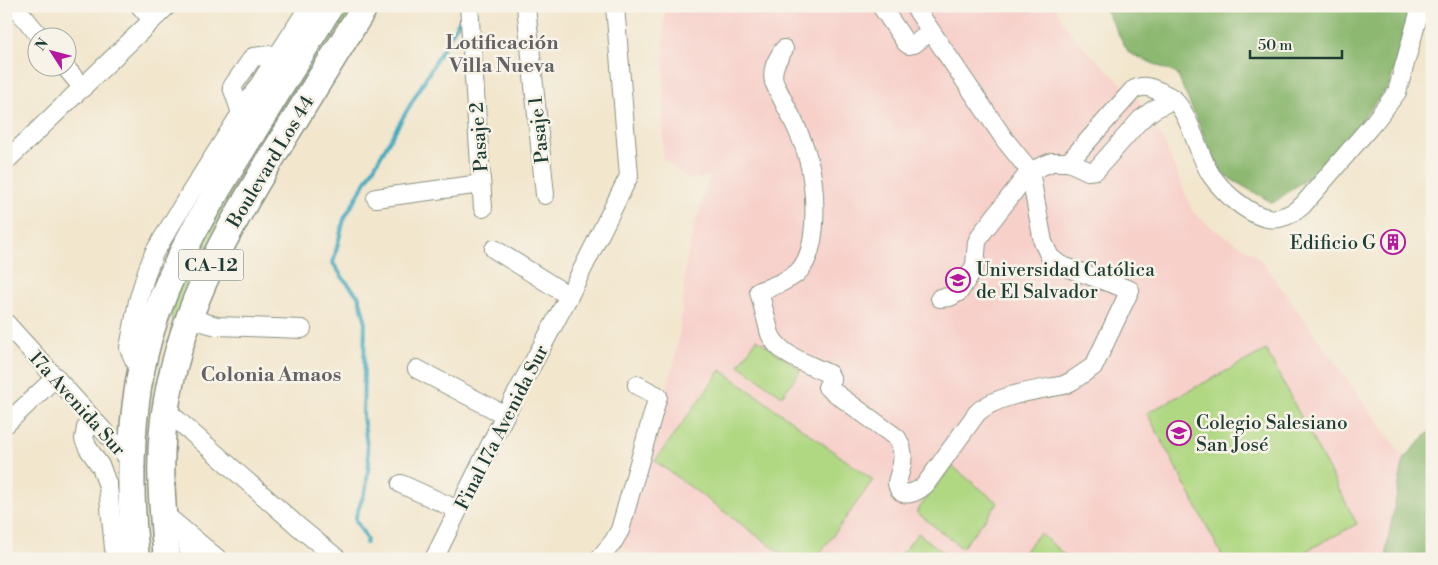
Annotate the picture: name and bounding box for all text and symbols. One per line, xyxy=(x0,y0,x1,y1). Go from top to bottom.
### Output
north arrow xyxy=(28,28,78,78)
scale bar xyxy=(1250,28,1343,60)
district label: Lotificación Villa Nueva xyxy=(445,31,559,79)
text: N xyxy=(32,35,53,55)
text: 50 m xyxy=(1258,36,1292,55)
street label: Boulevard Los 44 xyxy=(221,91,320,233)
street label: Pasaje 1 xyxy=(524,95,554,165)
street label: Pasaje 2 xyxy=(465,101,493,173)
building icon: Edificio G xyxy=(1380,229,1406,255)
place label: Edificio G xyxy=(1290,231,1376,255)
road number: CA-12 xyxy=(178,250,244,280)
place label: Universidad Católica de El Salvador xyxy=(976,258,1155,304)
school or university icon: Universidad Católica de El Salvador xyxy=(945,267,971,293)
street label: Final 17a Avenida Sur xyxy=(450,341,554,514)
street label: 17a Avenida Sur xyxy=(24,346,131,461)
district label: Colonia Amaos xyxy=(201,363,341,388)
place label: Colegio Salesiano San José xyxy=(1196,411,1348,457)
school or university icon: Colegio Salesiano San José xyxy=(1166,420,1192,446)

